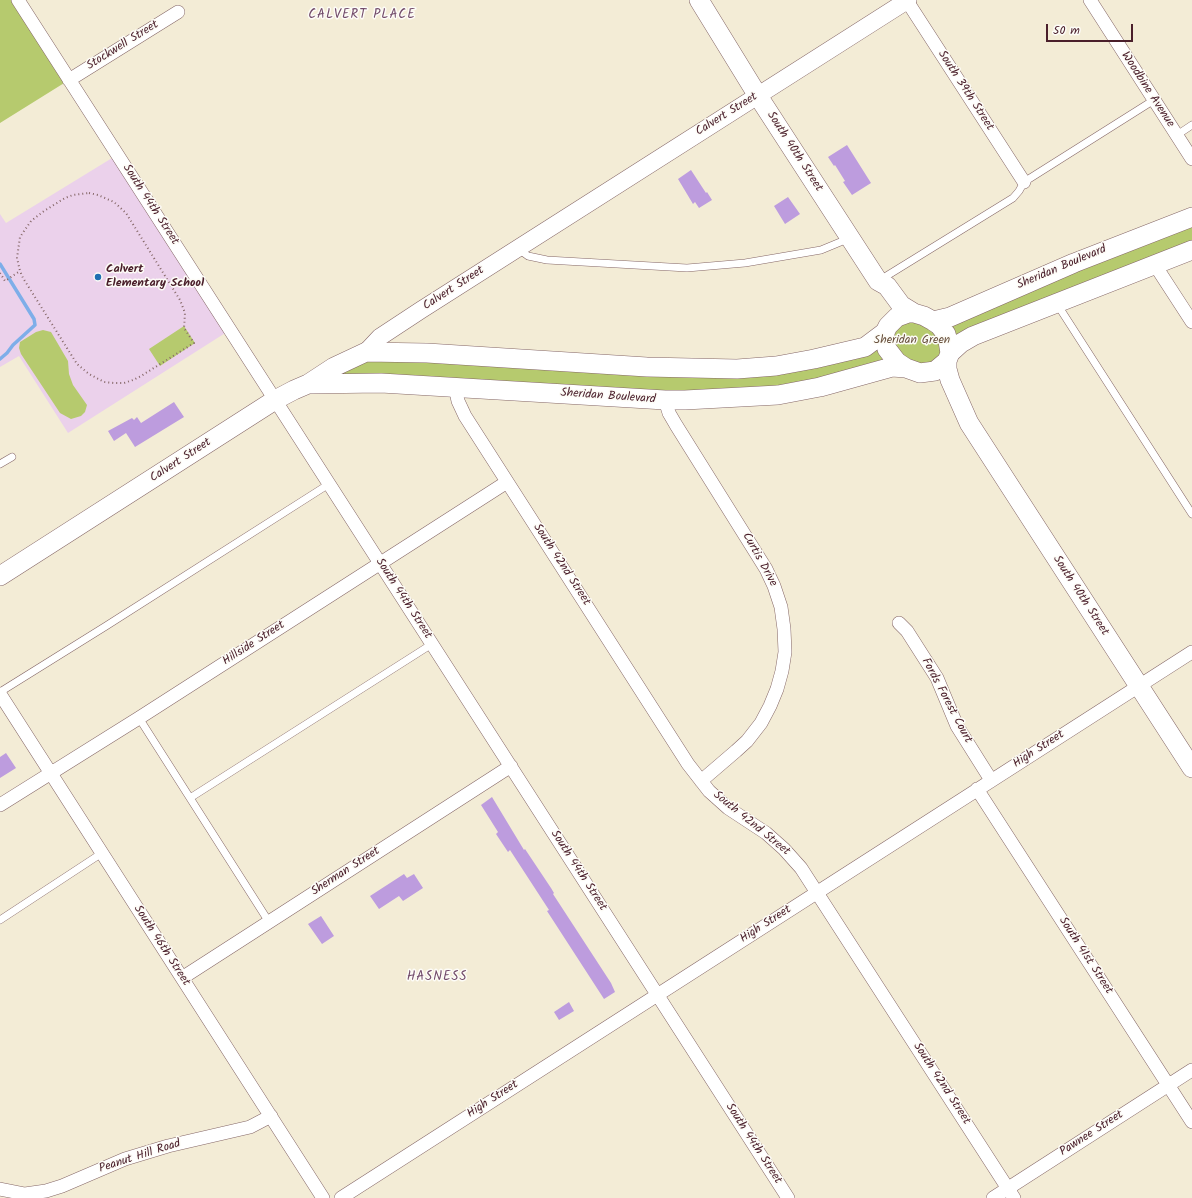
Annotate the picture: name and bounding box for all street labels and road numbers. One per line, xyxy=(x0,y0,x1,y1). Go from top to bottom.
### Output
street label: Stockwell Street xyxy=(84,18,162,74)
street label: South 39th Street xyxy=(934,48,996,134)
street label: Woodbine Avenue xyxy=(1117,49,1177,131)
street label: Calvert Street xyxy=(693,90,761,140)
street label: South 40th Street xyxy=(763,109,825,195)
street label: South 44th Street xyxy=(119,162,181,248)
street label: Sheridan Boulevard xyxy=(1015,243,1109,293)
street label: Calvert Street xyxy=(421,264,487,314)
street label: Sheridan Boulevard xyxy=(560,386,656,408)
street label: Calvert Street xyxy=(148,436,214,486)
street label: South 42nd Street xyxy=(529,521,593,609)
street label: Curtis Drive xyxy=(738,531,780,589)
street label: South 40th Street xyxy=(1049,553,1111,639)
street label: South 44th Street xyxy=(372,556,434,642)
street label: Hillside Street xyxy=(220,619,288,669)
street label: Fords Forest Court xyxy=(918,656,974,746)
street label: High Street xyxy=(1011,728,1067,772)
street label: South 42nd Street xyxy=(710,789,792,859)
street label: South 44th Street xyxy=(547,828,609,914)
street label: Sherman Street xyxy=(309,844,383,900)
street label: South 46th Street xyxy=(130,903,192,989)
street label: High Street xyxy=(738,903,794,947)
street label: South 41st Street xyxy=(1055,915,1115,997)
street label: South 42nd Street xyxy=(909,1040,973,1128)
street label: High Street xyxy=(465,1078,521,1122)
street label: South 44th Street xyxy=(722,1101,784,1187)
street label: Pawnee Street xyxy=(1058,1108,1126,1160)
street label: Peanut Hill Road xyxy=(97,1137,183,1177)

